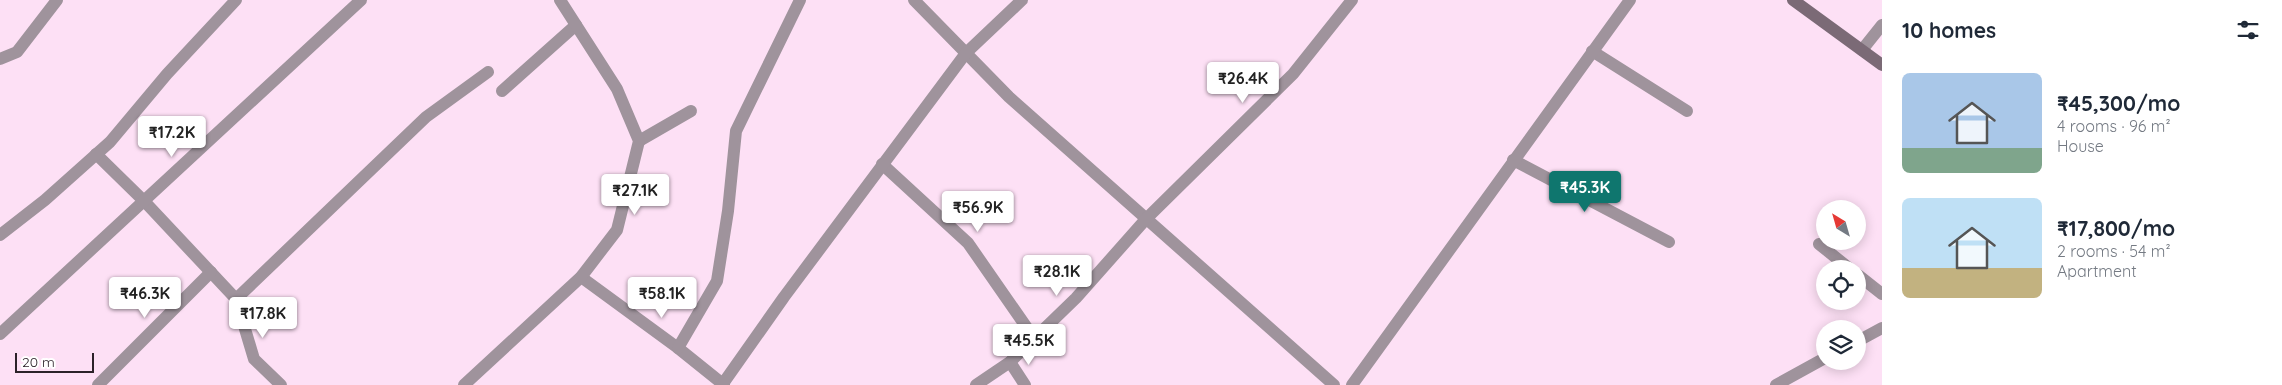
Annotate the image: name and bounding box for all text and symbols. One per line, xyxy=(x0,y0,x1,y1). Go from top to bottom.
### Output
icon: filters xyxy=(2234,16,2262,44)
text: 10 homes xyxy=(1902,17,1996,43)
pin: ₹26.4K xyxy=(1202,62,1284,104)
text: ₹26.4K xyxy=(1218,68,1268,88)
text: ₹45,300/mo xyxy=(2057,90,2180,116)
icon: home xyxy=(1942,93,2002,153)
pin: ₹17.2K xyxy=(131,116,213,158)
text: 4 rooms · 96 m² xyxy=(2057,116,2170,136)
text: ₹17.2K xyxy=(149,122,195,142)
text: House xyxy=(2057,136,2104,156)
pin: ₹45.3K xyxy=(1544,170,1626,213)
pin: ₹27.1K xyxy=(594,174,676,216)
text: ₹45.3K xyxy=(1560,177,1610,197)
text: ₹27.1K xyxy=(612,180,658,200)
pin: ₹56.9K xyxy=(937,190,1019,233)
text: ₹56.9K xyxy=(953,197,1003,217)
north arrow xyxy=(1816,200,1866,250)
map controls xyxy=(1816,200,1866,370)
text: ₹17,800/mo xyxy=(2057,215,2175,241)
icon: home xyxy=(1942,218,2002,278)
text: 2 rooms · 54 m² xyxy=(2057,241,2171,261)
pin: ₹28.1K xyxy=(1016,254,1098,297)
button: locate xyxy=(1816,260,1866,310)
text: ₹28.1K xyxy=(1034,261,1080,281)
text: Apartment xyxy=(2057,261,2137,281)
pin: ₹46.3K xyxy=(104,276,186,319)
pin: ₹58.1K xyxy=(621,276,703,319)
text: ₹46.3K xyxy=(120,283,170,303)
text: ₹58.1K xyxy=(639,283,685,303)
pin: ₹17.8K xyxy=(222,296,304,339)
text: ₹17.8K xyxy=(240,303,286,323)
button: layers xyxy=(1816,320,1866,370)
pin: ₹45.5K xyxy=(988,324,1070,366)
text: ₹45.5K xyxy=(1004,330,1054,350)
scale bar xyxy=(15,350,94,373)
text: 20 m xyxy=(22,353,55,371)

